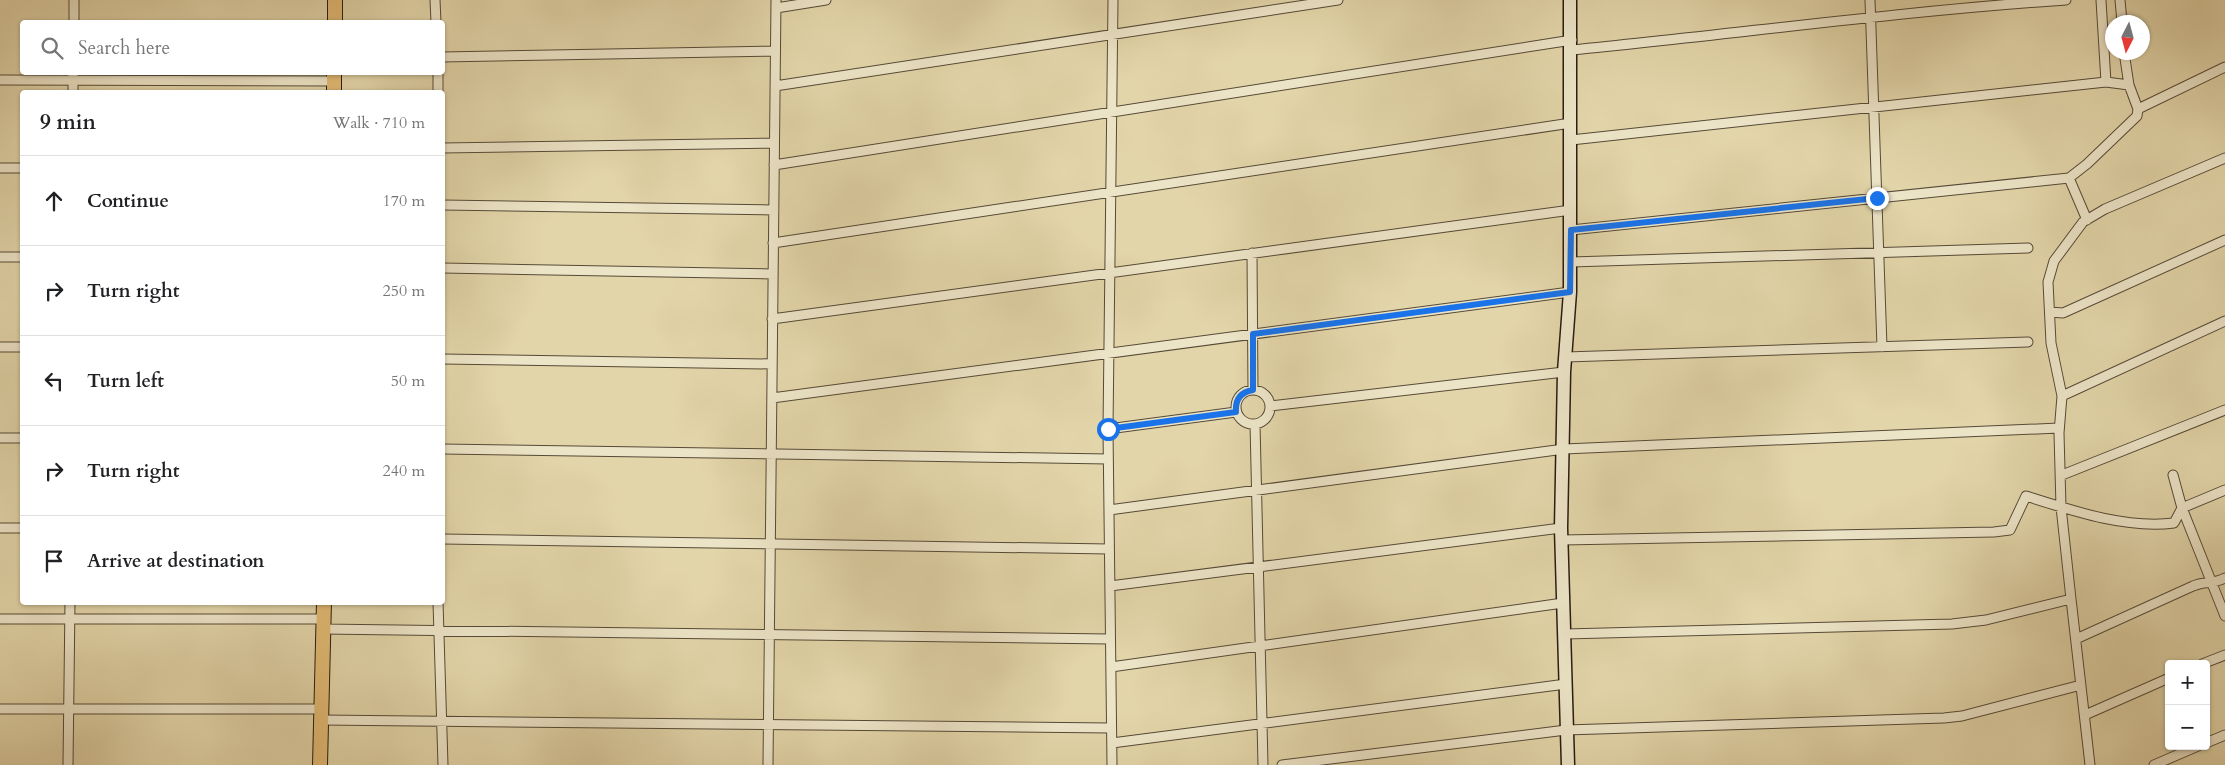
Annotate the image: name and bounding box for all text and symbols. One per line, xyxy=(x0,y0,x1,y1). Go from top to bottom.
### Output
north arrow xyxy=(2105,15,2150,60)
search box xyxy=(20,20,445,75)
icon: search xyxy=(38,34,66,62)
text: Search here xyxy=(78,35,170,61)
text: 9 min xyxy=(40,108,96,137)
text: Walk · 710 m xyxy=(333,112,425,134)
icon: ahead xyxy=(40,187,68,215)
route end xyxy=(1866,187,1889,210)
text: Continue xyxy=(87,188,169,214)
text: 170 m xyxy=(383,190,425,212)
icon: right xyxy=(40,277,68,305)
text: Turn right xyxy=(87,278,179,304)
text: 250 m xyxy=(383,280,425,302)
icon: left xyxy=(40,367,68,395)
text: Turn left xyxy=(87,368,164,394)
text: 50 m xyxy=(391,370,425,392)
route start xyxy=(1097,418,1120,441)
icon: right xyxy=(40,457,68,485)
text: Turn right xyxy=(87,458,179,484)
text: 240 m xyxy=(383,460,425,482)
icon: arrive xyxy=(40,547,68,575)
text: Arrive at destination xyxy=(87,548,264,574)
map controls xyxy=(2165,660,2210,750)
button: + xyxy=(2165,660,2210,705)
button: − xyxy=(2165,705,2210,750)

